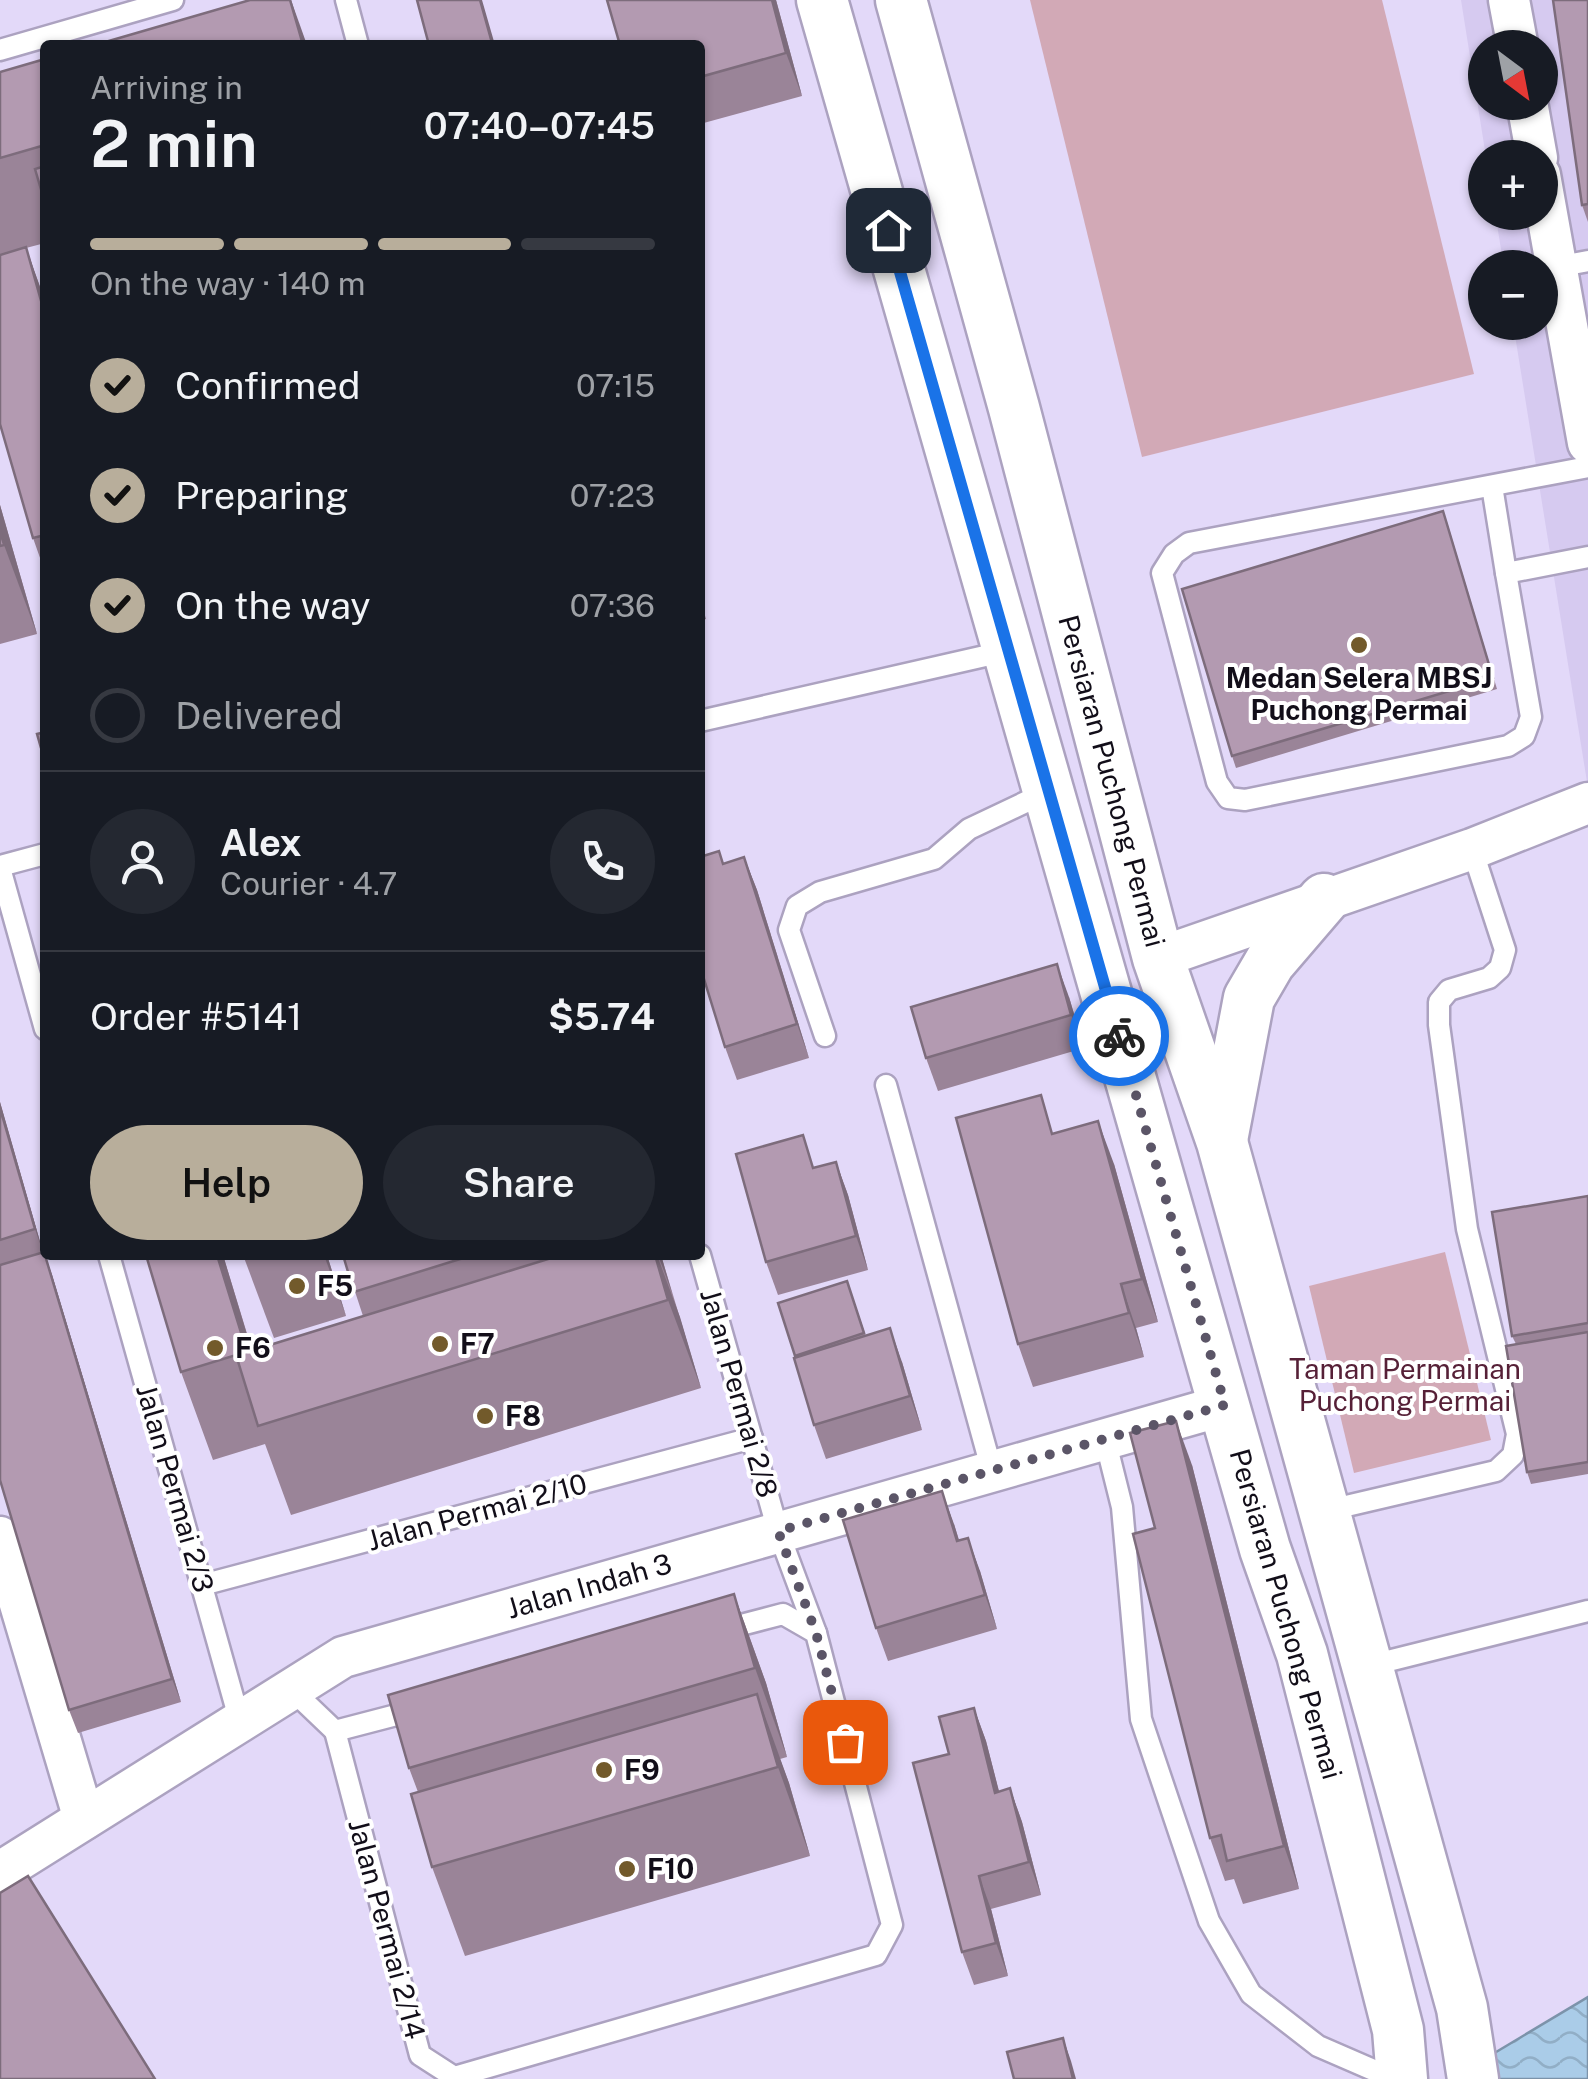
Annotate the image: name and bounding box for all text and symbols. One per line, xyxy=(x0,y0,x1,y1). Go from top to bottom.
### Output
north arrow xyxy=(1468,30,1558,120)
map controls xyxy=(1468,30,1558,340)
text: Arriving in xyxy=(90,69,243,106)
text: 07:40–07:45 xyxy=(424,103,655,148)
text: 2 min xyxy=(90,105,258,182)
button: + xyxy=(1468,140,1558,230)
pin xyxy=(846,188,931,273)
icon: home xyxy=(861,203,916,258)
button: − xyxy=(1468,250,1558,340)
text: On the way · 140 m xyxy=(90,265,366,302)
icon: check xyxy=(90,358,145,413)
text: Confirmed xyxy=(175,363,360,408)
text: 07:15 xyxy=(576,367,655,404)
icon: check xyxy=(90,468,145,523)
text: Preparing xyxy=(175,473,349,518)
text: 07:23 xyxy=(570,477,655,514)
icon: check xyxy=(90,578,145,633)
text: On the way xyxy=(175,583,371,628)
text: 07:36 xyxy=(570,587,655,624)
street label: Persiaran Puchong Permai xyxy=(1052,611,1173,950)
marker: Medan Selera MBSJ Puchong Permai xyxy=(1348,634,1370,656)
place label: Medan Selera MBSJ Puchong Permai xyxy=(1226,661,1492,726)
text: Delivered xyxy=(175,693,343,738)
button: person xyxy=(90,809,195,914)
button: phone xyxy=(550,809,655,914)
text: Alex xyxy=(220,820,302,865)
text: Courier · 4.7 xyxy=(220,865,397,902)
courier xyxy=(1069,986,1169,1086)
text: Order #5141 xyxy=(90,994,303,1039)
text: $5.74 xyxy=(548,994,655,1039)
icon: bike xyxy=(1092,1009,1147,1064)
button: Help xyxy=(90,1125,363,1240)
button: Share xyxy=(383,1125,655,1240)
place label: F5 xyxy=(317,1269,353,1302)
marker: F5 xyxy=(286,1275,308,1297)
street label: Jalan Permai 2/8 xyxy=(694,1285,785,1501)
place label: F7 xyxy=(460,1327,495,1360)
place label: F6 xyxy=(235,1331,271,1364)
marker: F7 xyxy=(429,1333,451,1355)
marker: F6 xyxy=(204,1337,226,1359)
park label: Taman Permainan Puchong Permai xyxy=(1289,1352,1521,1417)
street label: Jalan Permai 2/3 xyxy=(130,1380,221,1596)
place label: F8 xyxy=(505,1399,541,1432)
marker: F8 xyxy=(474,1405,496,1427)
street label: Persiaran Puchong Permai xyxy=(1223,1445,1349,1783)
street label: Jalan Permai 2/10 xyxy=(363,1466,590,1557)
street label: Jalan Indah 3 xyxy=(503,1546,675,1625)
pin xyxy=(803,1700,888,1785)
icon: bag xyxy=(818,1715,873,1770)
place label: F9 xyxy=(624,1753,660,1786)
marker: F9 xyxy=(593,1759,615,1781)
street label: Jalan Permai 2/14 xyxy=(342,1815,433,2043)
place label: F10 xyxy=(647,1852,694,1885)
marker: F10 xyxy=(616,1858,638,1880)

